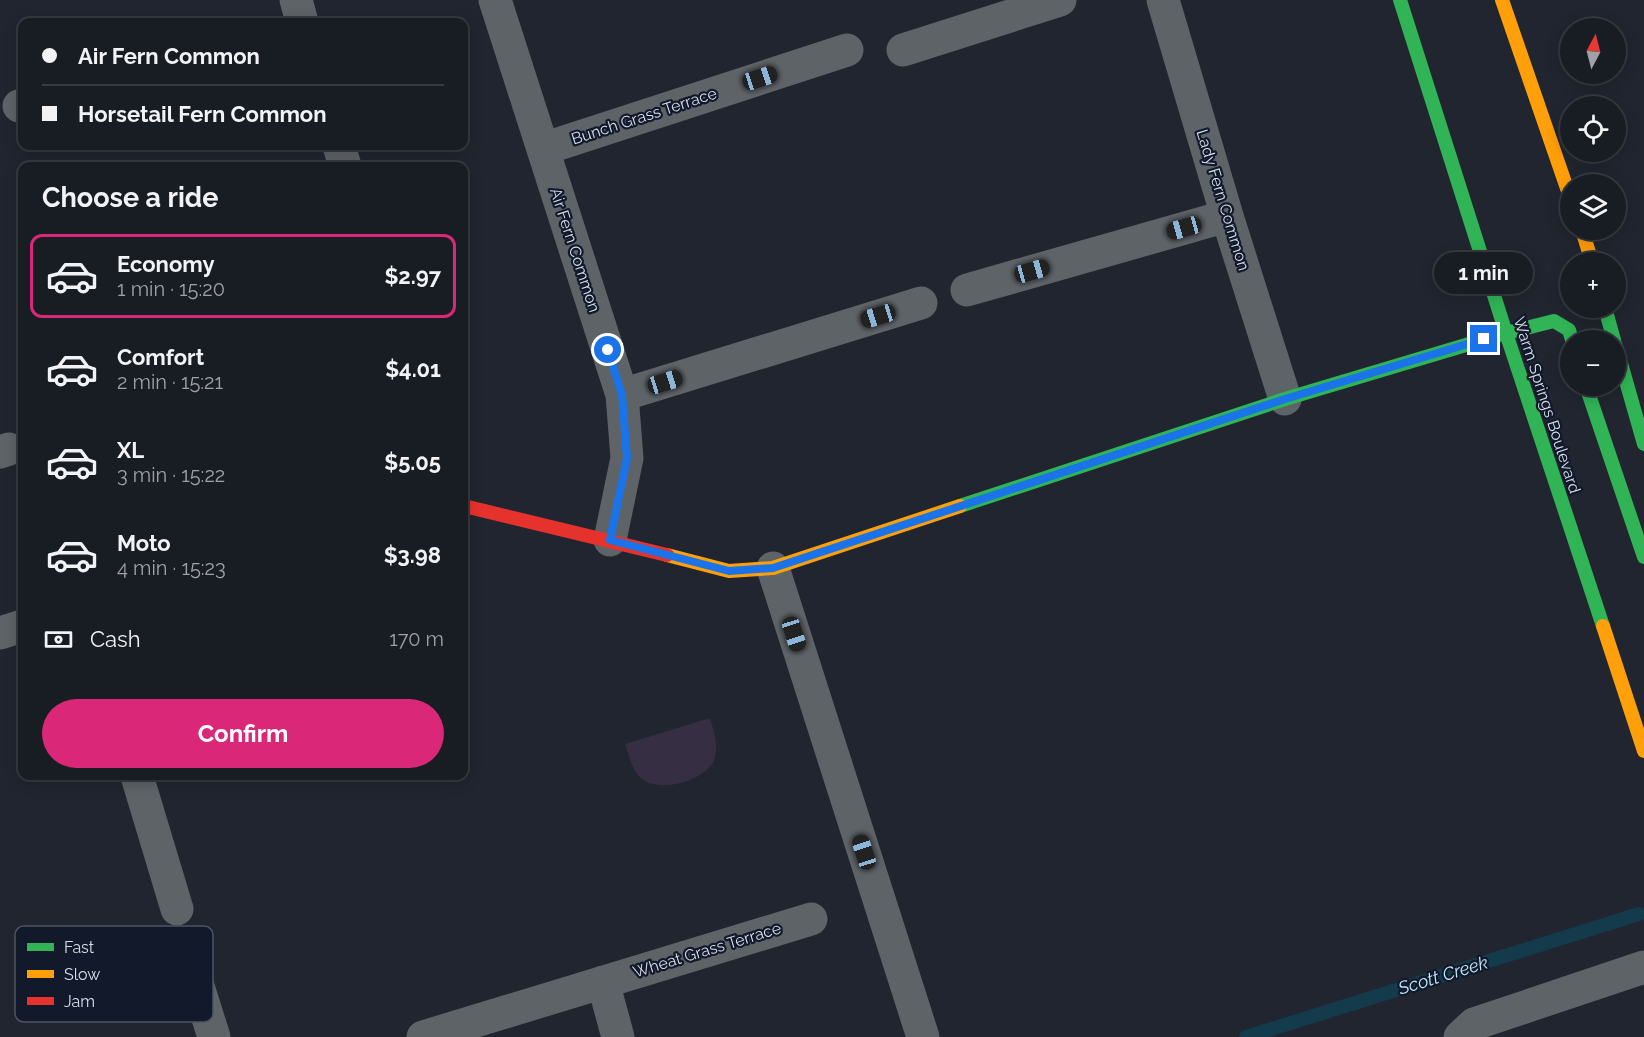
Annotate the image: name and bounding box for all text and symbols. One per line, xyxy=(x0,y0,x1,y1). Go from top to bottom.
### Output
north arrow xyxy=(1560,18,1626,84)
map controls xyxy=(1560,18,1626,396)
text: Air Fern Common xyxy=(78,43,260,69)
car xyxy=(740,64,780,92)
street label: Bunch Grass Terrace xyxy=(569,83,719,149)
button: locate xyxy=(1560,96,1626,162)
text: Horsetail Fern Common xyxy=(78,101,327,127)
street label: Lady Fern Common xyxy=(1193,127,1253,273)
button: layers xyxy=(1560,174,1626,240)
text: Choose a ride xyxy=(42,182,218,213)
street label: Air Fern Common xyxy=(546,185,604,315)
car xyxy=(1164,214,1204,242)
icon: car xyxy=(45,249,99,303)
text: Economy xyxy=(117,251,215,277)
callout: 1 min xyxy=(1434,252,1534,294)
button: + xyxy=(1560,252,1626,318)
car xyxy=(1012,257,1052,285)
text: 1 min xyxy=(1458,261,1509,285)
text: $2.97 xyxy=(384,263,441,289)
text: 1 min · 15:20 xyxy=(117,277,225,301)
car xyxy=(858,302,898,330)
street label: Warm Springs Boulevard xyxy=(1509,314,1585,496)
route end xyxy=(1470,325,1497,352)
button: − xyxy=(1560,330,1626,396)
route start xyxy=(594,336,621,363)
icon: car xyxy=(45,342,99,396)
text: Comfort xyxy=(117,344,204,370)
text: $4.01 xyxy=(385,356,441,382)
car xyxy=(645,368,685,396)
text: 2 min · 15:21 xyxy=(117,370,223,394)
icon: car xyxy=(45,435,99,489)
text: XL xyxy=(117,437,144,463)
text: $5.05 xyxy=(384,449,441,475)
text: 3 min · 15:22 xyxy=(117,463,225,487)
icon: car xyxy=(45,528,99,582)
text: Moto xyxy=(117,530,171,556)
text: $3.98 xyxy=(384,542,441,568)
text: 4 min · 15:23 xyxy=(117,556,226,580)
car xyxy=(780,614,808,654)
icon: cash xyxy=(42,623,75,656)
text: Cash xyxy=(90,626,141,652)
text: 170 m xyxy=(389,627,444,651)
button: Confirm xyxy=(42,699,444,768)
car xyxy=(850,832,878,872)
street label: Wheat Grass Terrace xyxy=(631,918,783,982)
legend xyxy=(15,926,213,1022)
text: Fast xyxy=(64,938,95,957)
water label: Scott Creek xyxy=(1395,951,1491,999)
text: Slow xyxy=(64,965,100,984)
text: Jam xyxy=(64,992,95,1011)

